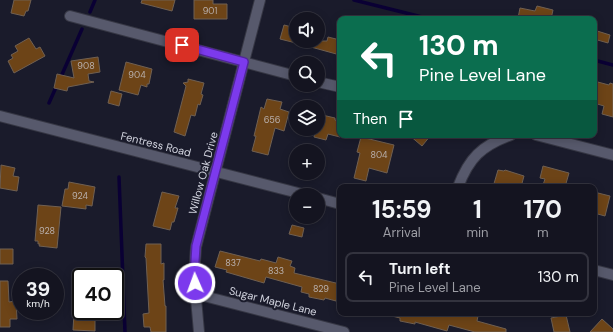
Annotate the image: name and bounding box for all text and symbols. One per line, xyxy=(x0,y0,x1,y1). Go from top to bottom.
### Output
house number: 901 xyxy=(203,5,217,17)
map controls xyxy=(289,12,325,224)
button: sound xyxy=(289,12,325,48)
text: 130 m xyxy=(419,27,499,64)
pin xyxy=(165,28,199,62)
icon: left xyxy=(353,32,405,84)
icon: arrive xyxy=(171,34,193,56)
button: search xyxy=(289,56,325,92)
house number: 908 xyxy=(77,60,95,72)
text: Pine Level Lane xyxy=(419,63,546,87)
house number: 904 xyxy=(128,69,146,81)
button: layers xyxy=(289,100,325,136)
icon: arrive xyxy=(395,108,417,130)
text: Then xyxy=(353,109,387,129)
house number: 656 xyxy=(264,114,281,126)
street label: Fentress Road xyxy=(119,128,193,160)
street label: Willow Oak Drive xyxy=(185,130,221,216)
button: + xyxy=(289,144,325,180)
house number: 804 xyxy=(370,149,388,161)
button: − xyxy=(289,188,325,224)
house number: 924 xyxy=(72,190,89,202)
text: 15:59 xyxy=(372,194,431,225)
text: 1 xyxy=(473,194,482,225)
text: 170 xyxy=(524,194,562,225)
text: Arrival xyxy=(383,224,421,241)
text: min xyxy=(466,224,489,241)
text: m xyxy=(537,224,549,241)
house number: 928 xyxy=(39,225,55,237)
house number: 837 xyxy=(225,257,241,269)
text: Turn left xyxy=(389,259,450,279)
position arrow xyxy=(174,262,216,304)
house number: 833 xyxy=(268,265,284,277)
icon: left xyxy=(355,266,377,288)
text: 130 m xyxy=(538,267,579,287)
speed limit sign: 40 xyxy=(72,268,124,320)
text: 39 xyxy=(26,276,50,302)
text: Pine Level Lane xyxy=(389,279,481,296)
street label: Sugar Maple Lane xyxy=(228,283,318,319)
house number: 829 xyxy=(313,283,329,295)
text: km/h xyxy=(26,297,50,310)

